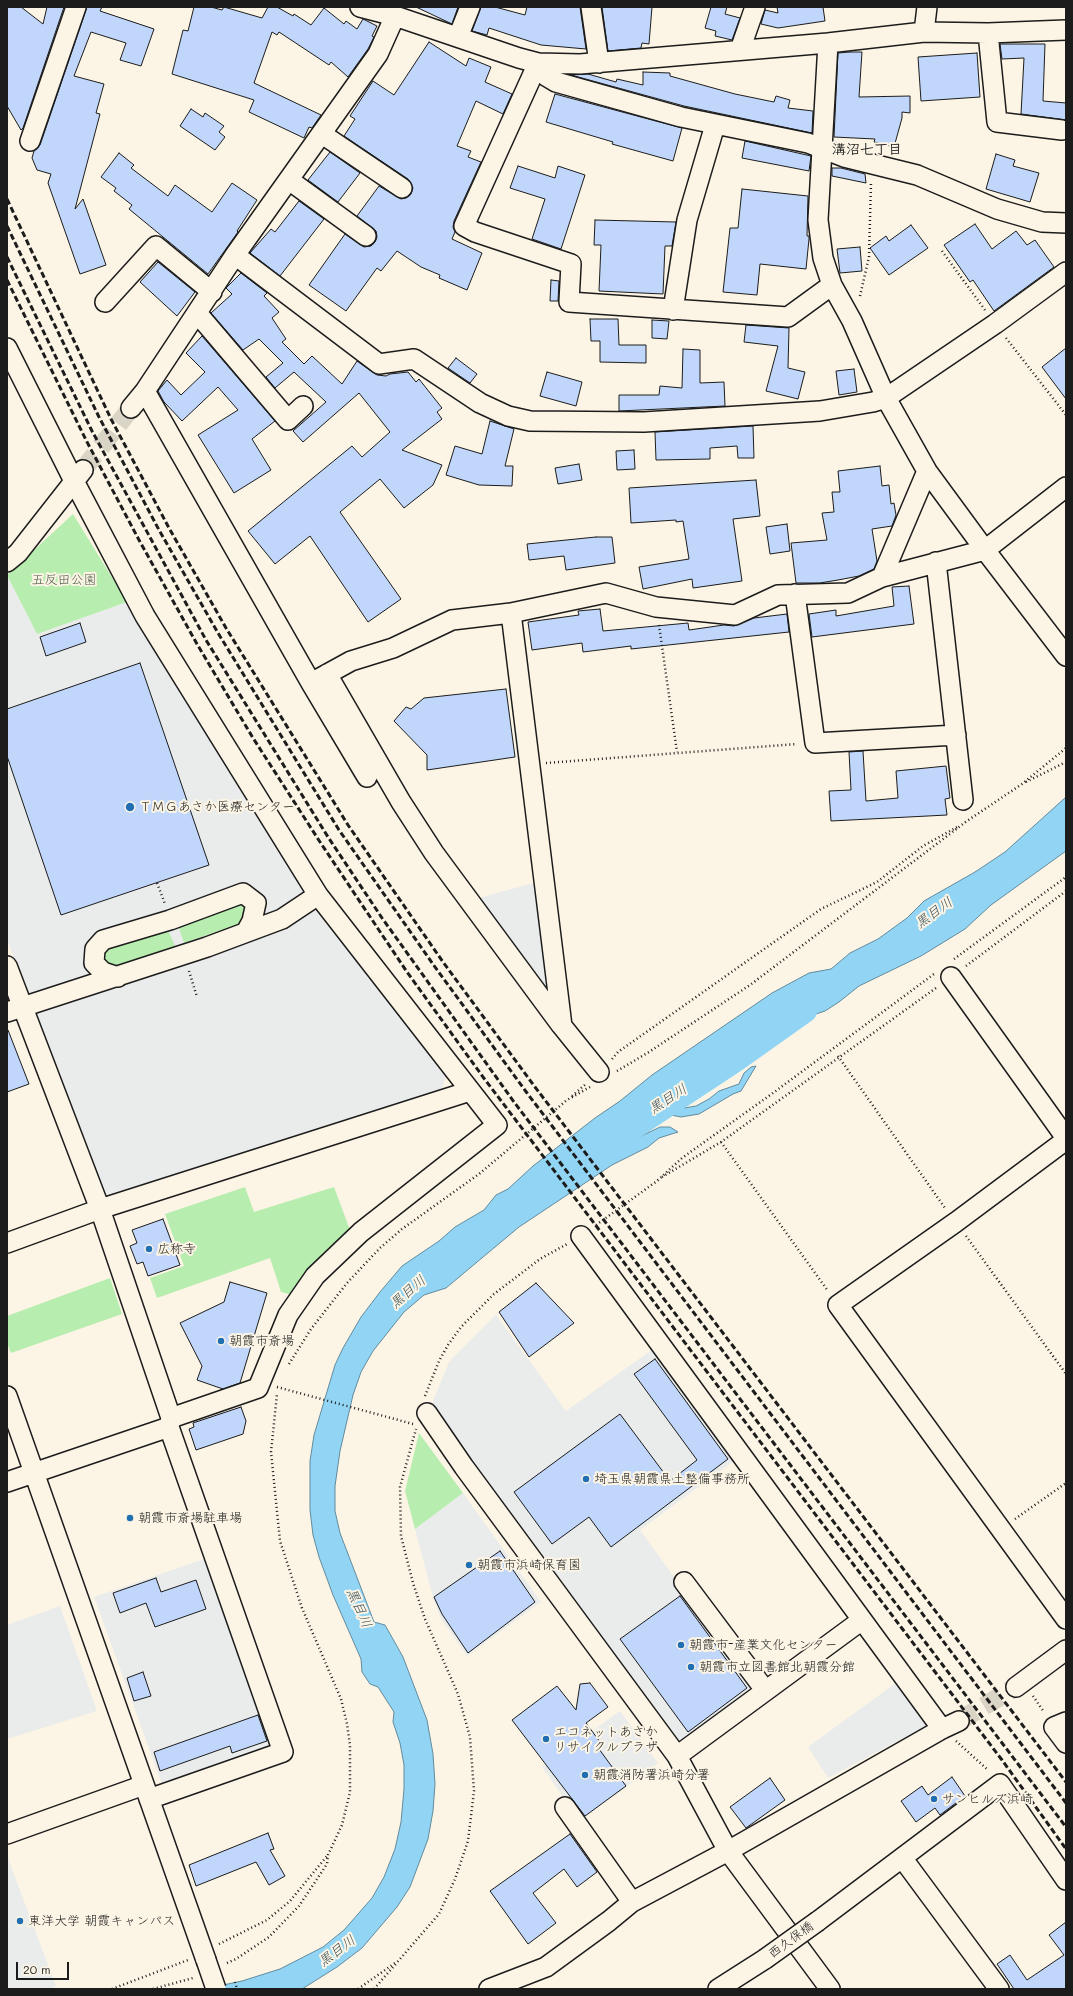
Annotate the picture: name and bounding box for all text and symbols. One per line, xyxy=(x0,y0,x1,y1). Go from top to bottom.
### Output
district label: 溝沼七丁目 xyxy=(832,142,902,158)
park label: 五反田公園 xyxy=(32,572,96,588)
place label: ＴＭＧあさか医療センター xyxy=(139,799,295,815)
marker: ＴＭＧあさか医療センター xyxy=(124,801,136,813)
water label: 黒目川 xyxy=(912,894,956,932)
water label: 黒目川 xyxy=(646,1081,690,1117)
place label: 広称寺 xyxy=(157,1241,196,1257)
marker: 広称寺 xyxy=(144,1244,154,1254)
water label: 黒目川 xyxy=(387,1272,429,1312)
place label: 朝霞市斎場 xyxy=(229,1333,294,1349)
marker: 朝霞市斎場 xyxy=(216,1336,226,1346)
place label: 埼玉県朝霞県土整備事務所 xyxy=(594,1471,750,1487)
marker: 埼玉県朝霞県土整備事務所 xyxy=(581,1474,591,1484)
place label: 朝霞市斎場駐車場 xyxy=(138,1510,242,1526)
marker: 朝霞市斎場駐車場 xyxy=(125,1513,135,1523)
place label: 朝霞市浜崎保育園 xyxy=(477,1557,581,1573)
marker: 朝霞市浜崎保育園 xyxy=(464,1560,474,1570)
water label: 黒目川 xyxy=(343,1585,375,1631)
place label: 朝霞市-産業文化センター xyxy=(689,1637,837,1653)
marker: 朝霞市-産業文化センター xyxy=(676,1640,686,1650)
place label: 朝霞市立図書館北朝霞分館 xyxy=(699,1659,855,1675)
marker: 朝霞市立図書館北朝霞分館 xyxy=(686,1662,696,1672)
place label: エコネットあさか リサイクルプラザ xyxy=(554,1724,658,1755)
marker: エコネットあさか リサイクルプラザ xyxy=(541,1734,551,1744)
place label: 朝霞消防署浜崎分署 xyxy=(593,1767,710,1783)
marker: 朝霞消防署浜崎分署 xyxy=(580,1770,590,1780)
place label: サンヒルズ浜崎 xyxy=(942,1791,1033,1807)
marker: サンヒルズ浜崎 xyxy=(929,1794,939,1804)
place label: 東洋大学 朝霞キャンパス xyxy=(28,1913,175,1929)
marker: 東洋大学 朝霞キャンパス xyxy=(15,1916,25,1926)
street label: 西久保橋 xyxy=(765,1918,817,1962)
water label: 黒目川 xyxy=(315,1932,359,1970)
scale bar xyxy=(18,1954,71,1980)
text: 20 m xyxy=(23,1961,51,1977)

